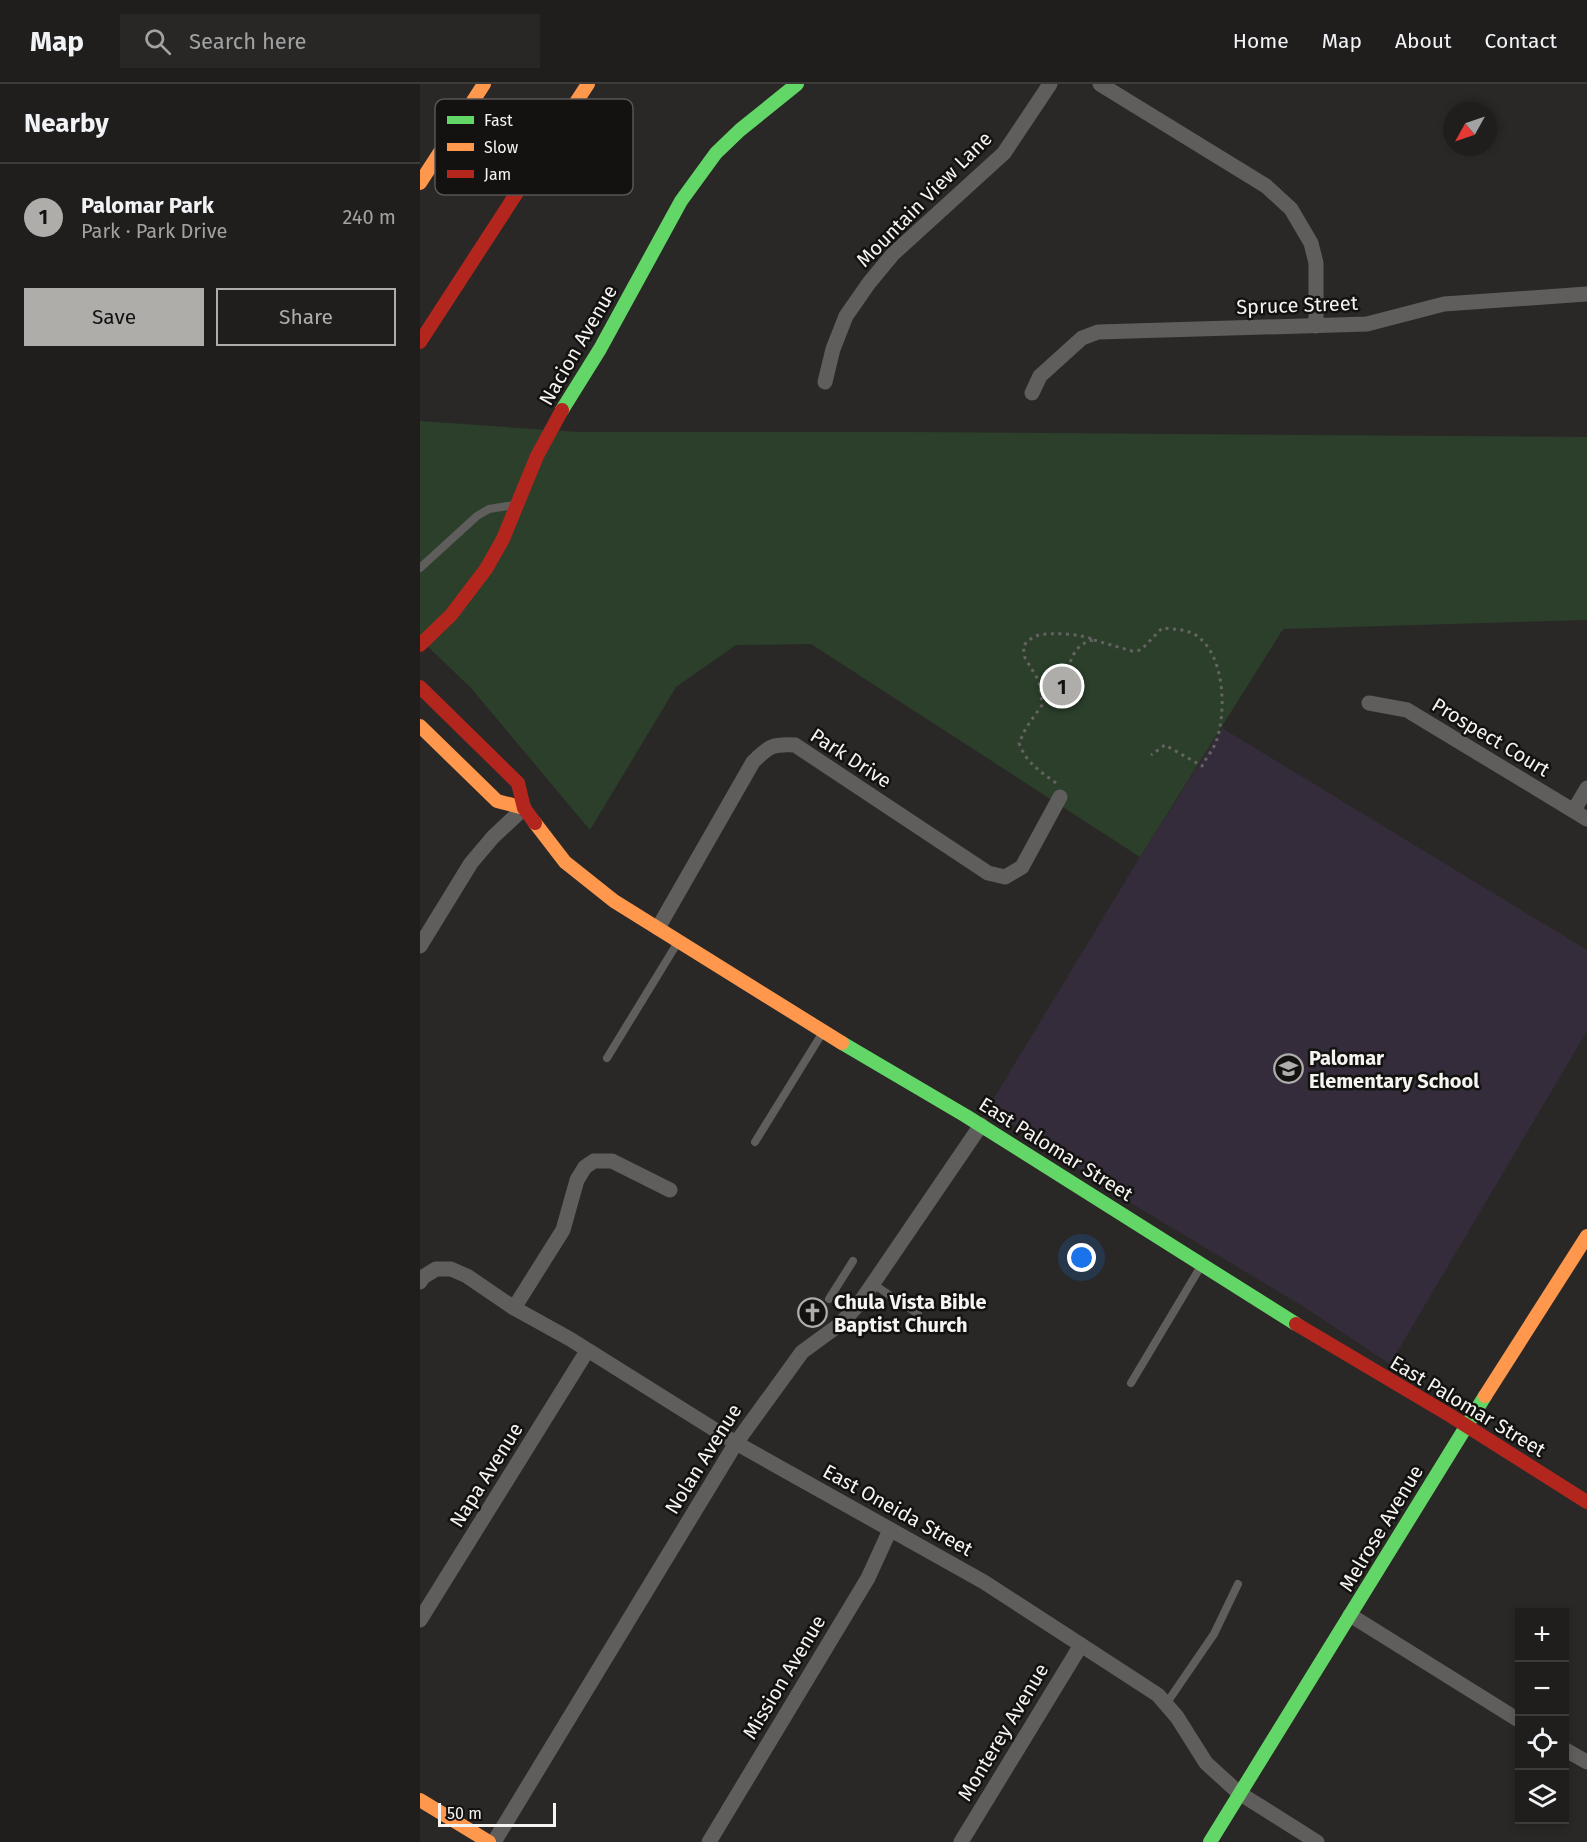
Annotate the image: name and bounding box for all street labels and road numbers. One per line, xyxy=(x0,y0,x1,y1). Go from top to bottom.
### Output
street label: Mountain View Lane xyxy=(851,126,997,272)
street label: Nacion Avenue xyxy=(534,281,622,409)
street label: Spruce Street xyxy=(1236,291,1359,319)
street label: Prospect Court xyxy=(1428,692,1555,782)
street label: Park Drive xyxy=(806,723,896,793)
street label: East Palomar Street xyxy=(975,1092,1138,1206)
street label: East Palomar Street xyxy=(1386,1350,1551,1462)
street label: Nolan Avenue xyxy=(660,1399,746,1519)
street label: Napa Avenue xyxy=(444,1418,528,1532)
street label: East Oneida Street xyxy=(819,1459,978,1561)
street label: Melrose Avenue xyxy=(1334,1461,1428,1595)
street label: Mission Avenue xyxy=(738,1611,830,1743)
street label: Monterey Avenue xyxy=(952,1659,1054,1805)

